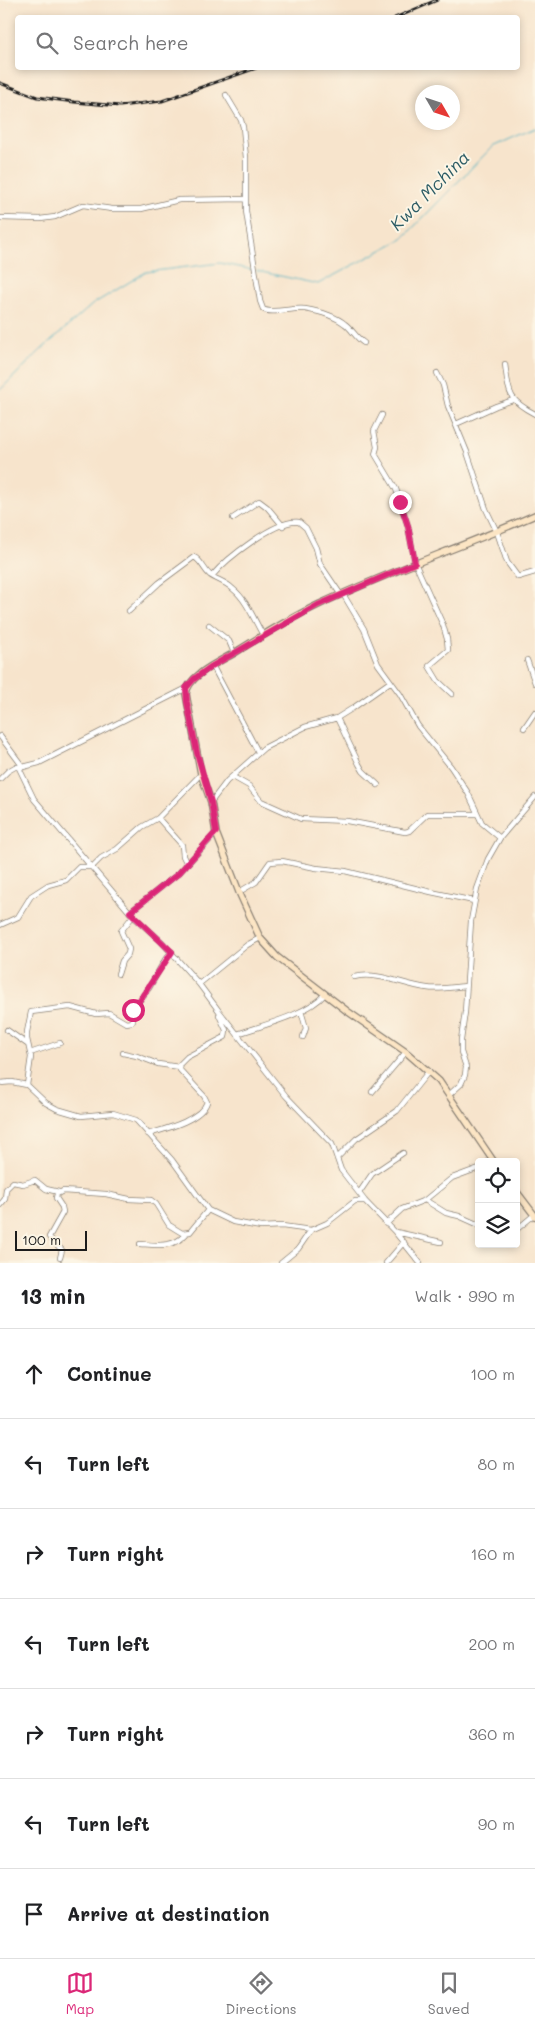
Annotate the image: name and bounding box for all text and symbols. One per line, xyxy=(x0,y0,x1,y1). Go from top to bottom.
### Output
search box xyxy=(15,15,520,70)
icon: search xyxy=(33,29,61,57)
text: Search here xyxy=(73,30,189,55)
north arrow xyxy=(415,85,460,130)
water label: Kwa Mchina xyxy=(384,145,474,235)
route end xyxy=(389,491,412,514)
route start xyxy=(122,999,145,1022)
map controls xyxy=(475,1158,520,1248)
button: locate xyxy=(475,1158,520,1203)
button: layers xyxy=(475,1203,520,1248)
scale bar xyxy=(15,1228,88,1251)
text: 100 m xyxy=(22,1230,61,1249)
text: 13 min xyxy=(20,1282,85,1309)
text: Walk · 990 m xyxy=(415,1285,515,1306)
icon: ahead xyxy=(20,1360,48,1388)
text: Continue xyxy=(67,1361,152,1386)
text: 100 m xyxy=(470,1363,515,1384)
icon: left xyxy=(20,1450,48,1478)
text: Turn left xyxy=(67,1451,150,1476)
text: 80 m xyxy=(478,1453,515,1474)
icon: right xyxy=(20,1540,48,1568)
text: Turn right xyxy=(67,1541,164,1566)
text: 160 m xyxy=(470,1543,515,1564)
icon: left xyxy=(20,1630,48,1658)
text: Turn left xyxy=(67,1631,150,1656)
text: 200 m xyxy=(468,1633,515,1654)
icon: right xyxy=(20,1720,48,1748)
text: Turn right xyxy=(67,1721,164,1746)
text: 360 m xyxy=(468,1723,515,1744)
icon: left xyxy=(20,1810,48,1838)
text: Turn left xyxy=(67,1811,150,1836)
text: 90 m xyxy=(478,1813,515,1834)
icon: arrive xyxy=(20,1900,48,1928)
text: Arrive at destination xyxy=(67,1901,270,1926)
tab: Map xyxy=(66,1969,94,2018)
tab: Directions xyxy=(225,1969,297,2018)
tab: Saved xyxy=(428,1969,469,2018)

